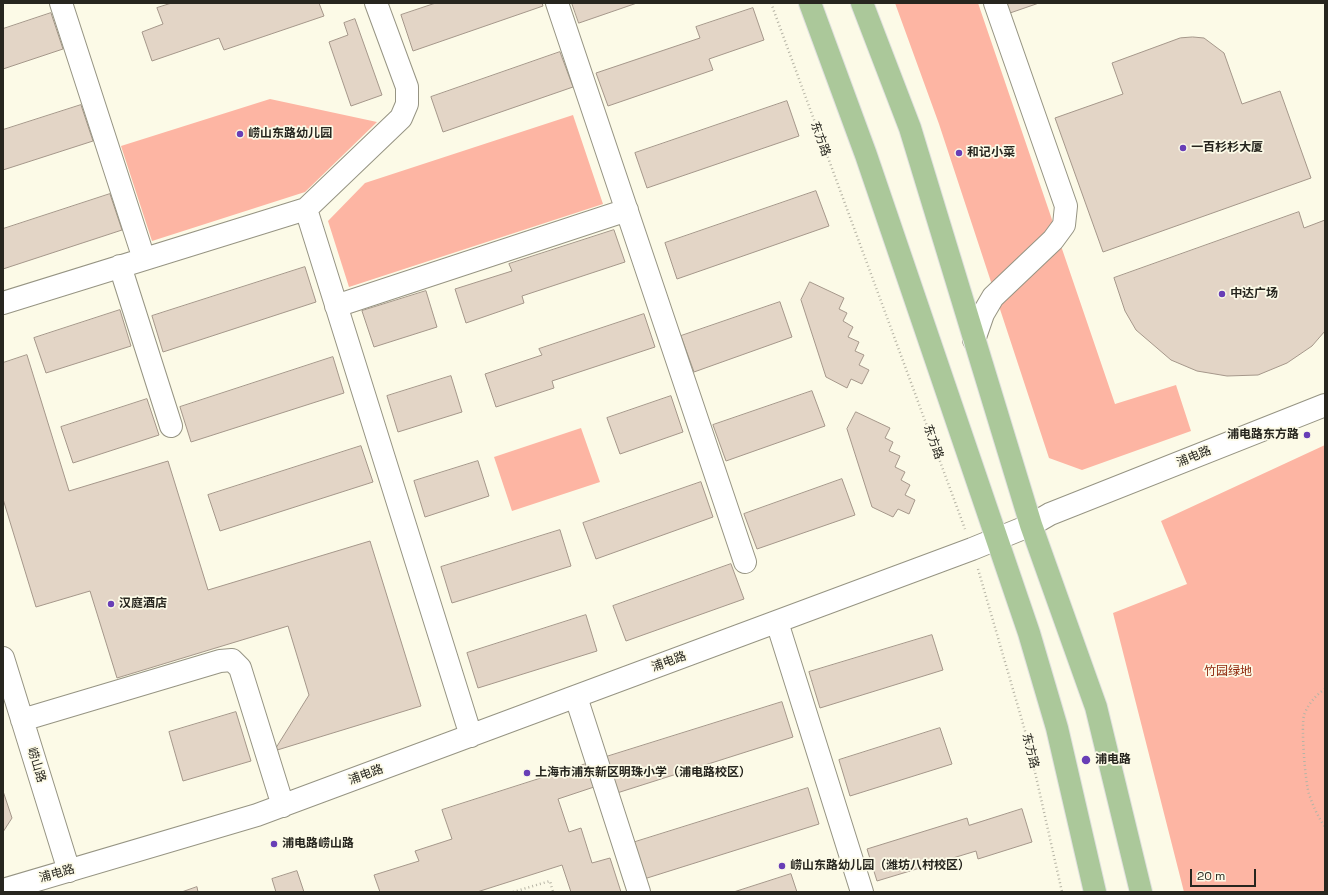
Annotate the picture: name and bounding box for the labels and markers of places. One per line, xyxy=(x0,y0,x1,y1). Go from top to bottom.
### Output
place label: 崂山东路幼儿园 xyxy=(248,127,332,141)
marker: 崂山东路幼儿园 xyxy=(235,129,245,139)
place label: 一百杉杉大厦 xyxy=(1191,141,1263,155)
marker: 一百杉杉大厦 xyxy=(1178,143,1188,153)
place label: 和记小菜 xyxy=(967,146,1015,160)
marker: 和记小菜 xyxy=(954,148,964,158)
place label: 中达广场 xyxy=(1230,287,1278,301)
marker: 中达广场 xyxy=(1217,289,1227,299)
place label: 浦电路东方路 xyxy=(1227,428,1299,442)
marker: 浦电路东方路 xyxy=(1302,430,1312,440)
place label: 汉庭酒店 xyxy=(119,597,167,611)
marker: 汉庭酒店 xyxy=(106,599,116,609)
place label: 浦电路 xyxy=(1095,753,1131,767)
marker: 浦电路 xyxy=(1080,754,1092,766)
place label: 上海市浦东新区明珠小学（浦电路校区） xyxy=(535,766,751,780)
marker: 上海市浦东新区明珠小学（浦电路校区） xyxy=(522,768,532,778)
place label: 浦电路崂山路 xyxy=(282,837,354,851)
marker: 浦电路崂山路 xyxy=(269,839,279,849)
place label: 崂山东路幼儿园（潍坊八村校区） xyxy=(790,859,970,873)
marker: 崂山东路幼儿园（潍坊八村校区） xyxy=(777,861,787,871)

